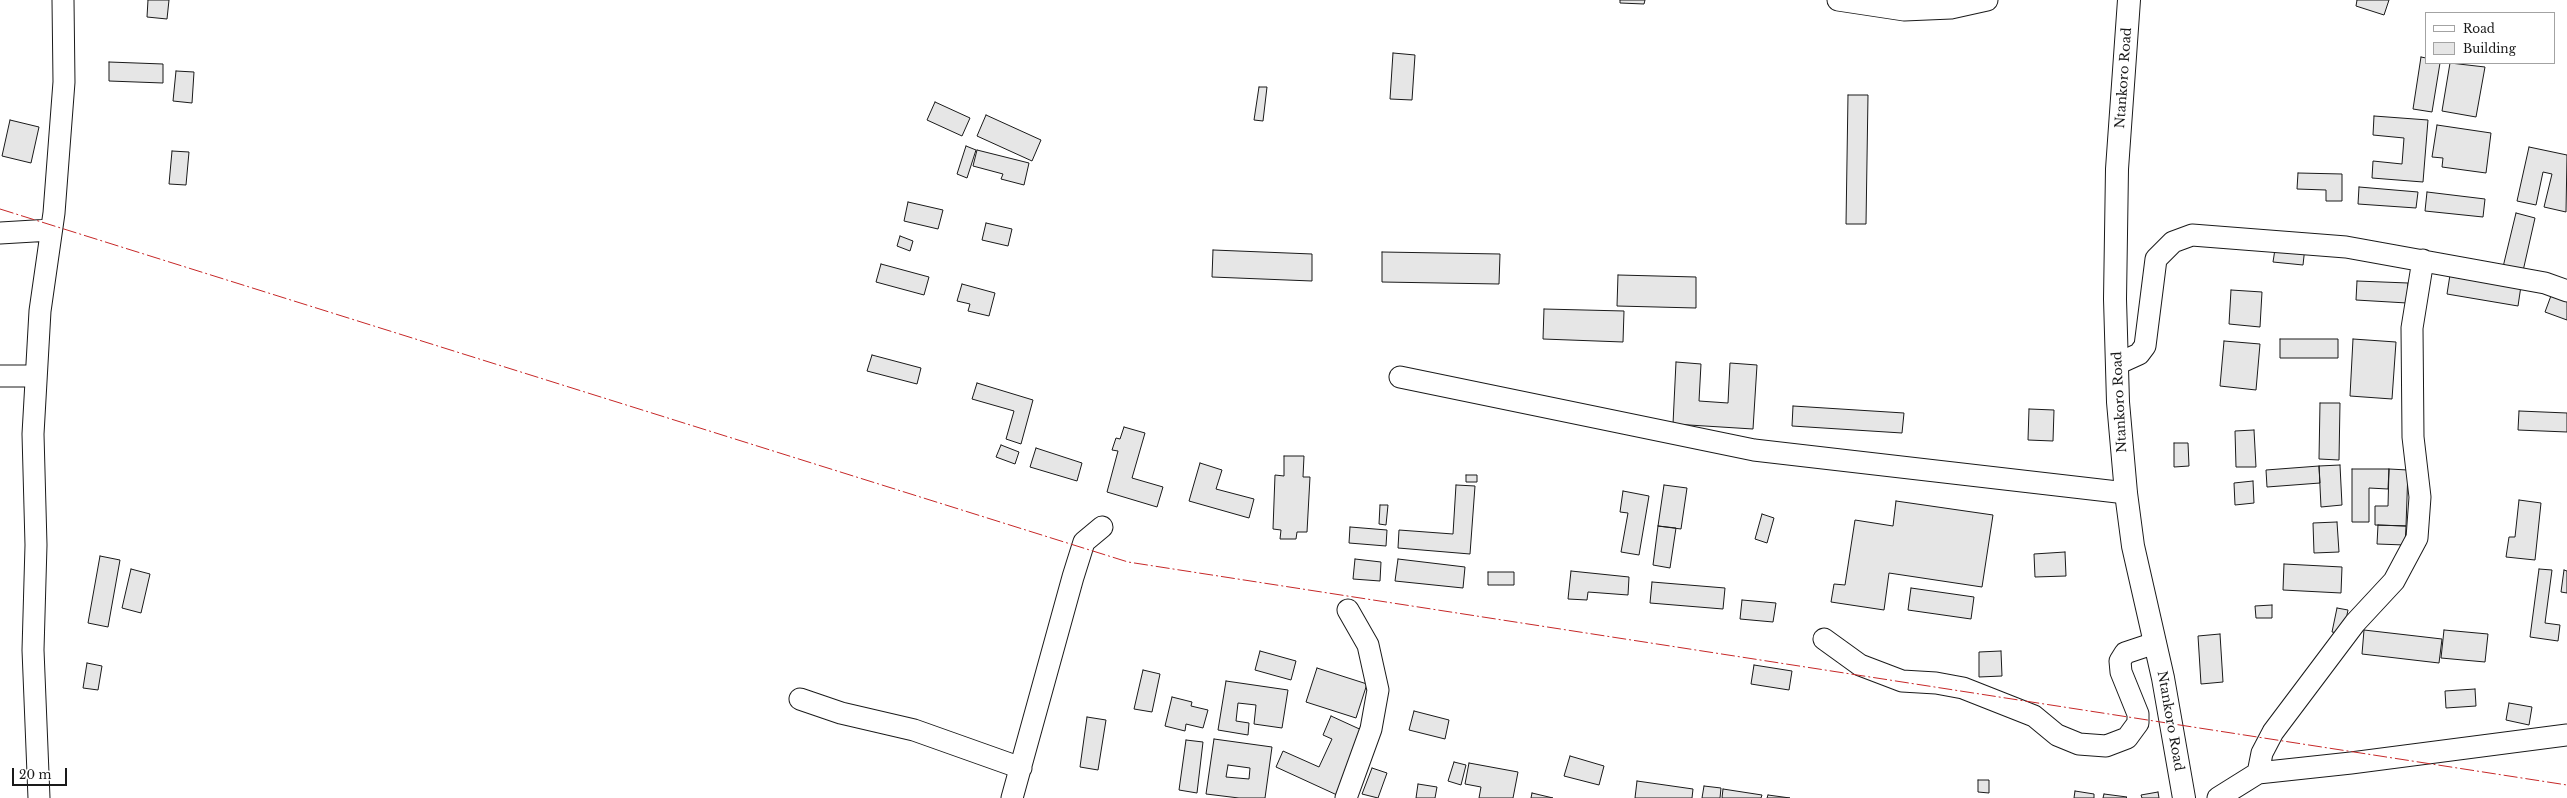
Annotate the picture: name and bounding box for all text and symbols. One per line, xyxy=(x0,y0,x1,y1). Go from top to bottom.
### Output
legend xyxy=(2425,12,2555,64)
text: Road xyxy=(2463,21,2495,36)
street label: Ntankoro Road xyxy=(2113,27,2135,129)
text: Building xyxy=(2463,41,2516,56)
street label: Ntankoro Road xyxy=(2110,351,2130,453)
street label: Ntankoro Road xyxy=(2154,670,2186,772)
scale bar xyxy=(14,760,69,786)
text: 20 m xyxy=(19,767,51,782)

